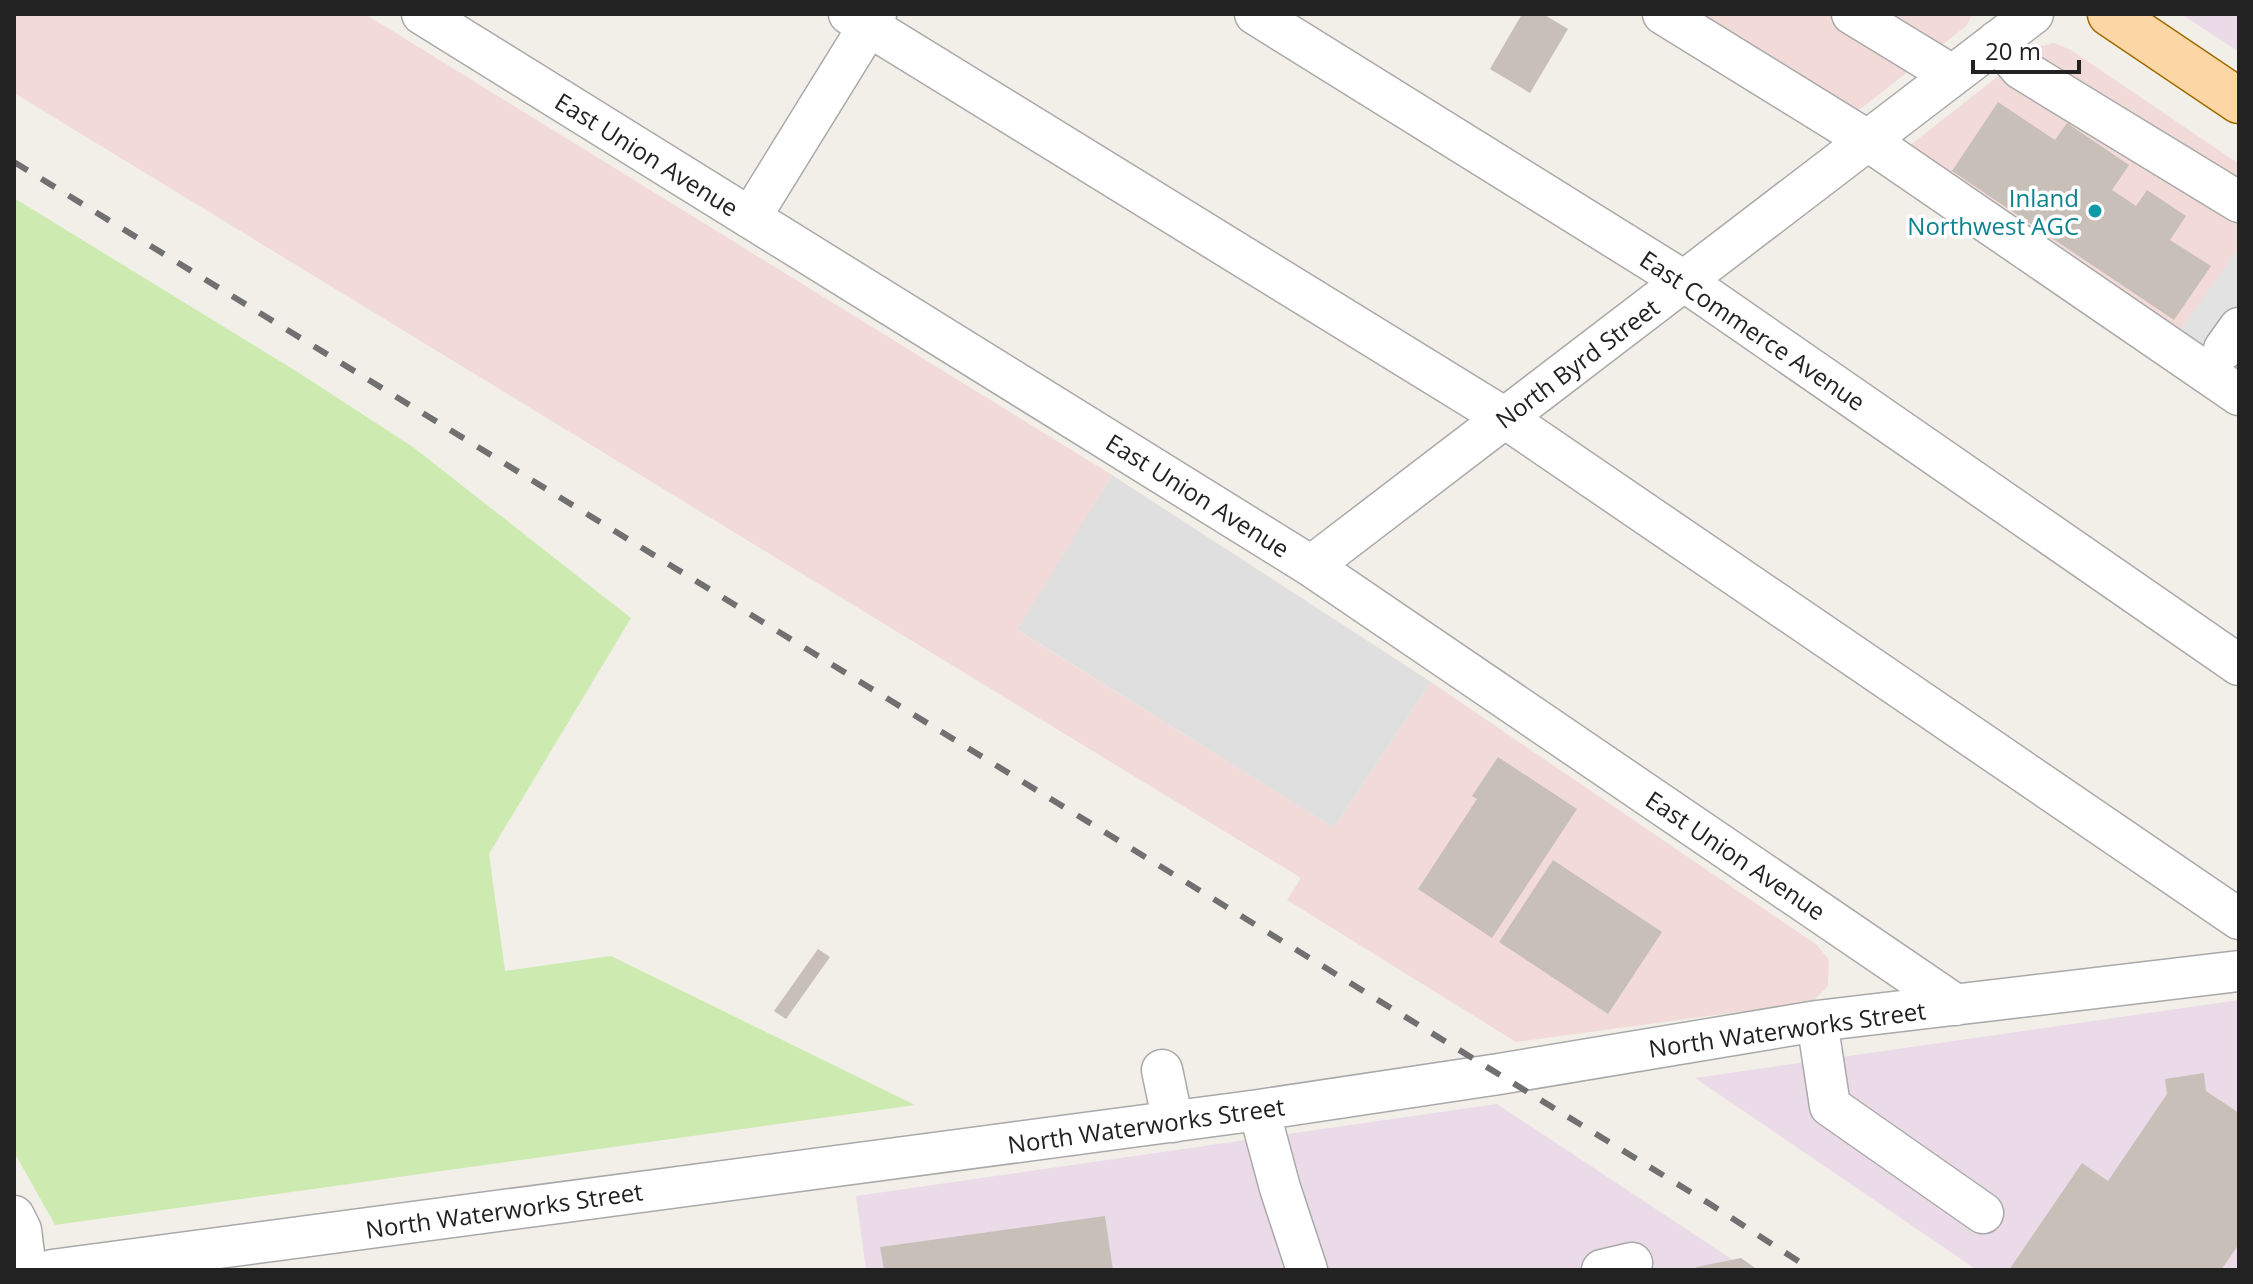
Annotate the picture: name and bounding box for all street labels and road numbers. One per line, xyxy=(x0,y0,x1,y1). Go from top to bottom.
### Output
street label: East Union Avenue xyxy=(549,84,745,224)
street label: East Commerce Avenue xyxy=(1634,242,1872,418)
street label: North Byrd Street xyxy=(1488,291,1666,435)
street label: East Union Avenue xyxy=(1100,425,1296,565)
street label: East Union Avenue xyxy=(1640,783,1832,927)
street label: North Waterworks Street xyxy=(1646,993,1928,1065)
street label: North Waterworks Street xyxy=(1005,1089,1287,1161)
street label: North Waterworks Street xyxy=(363,1174,645,1246)

